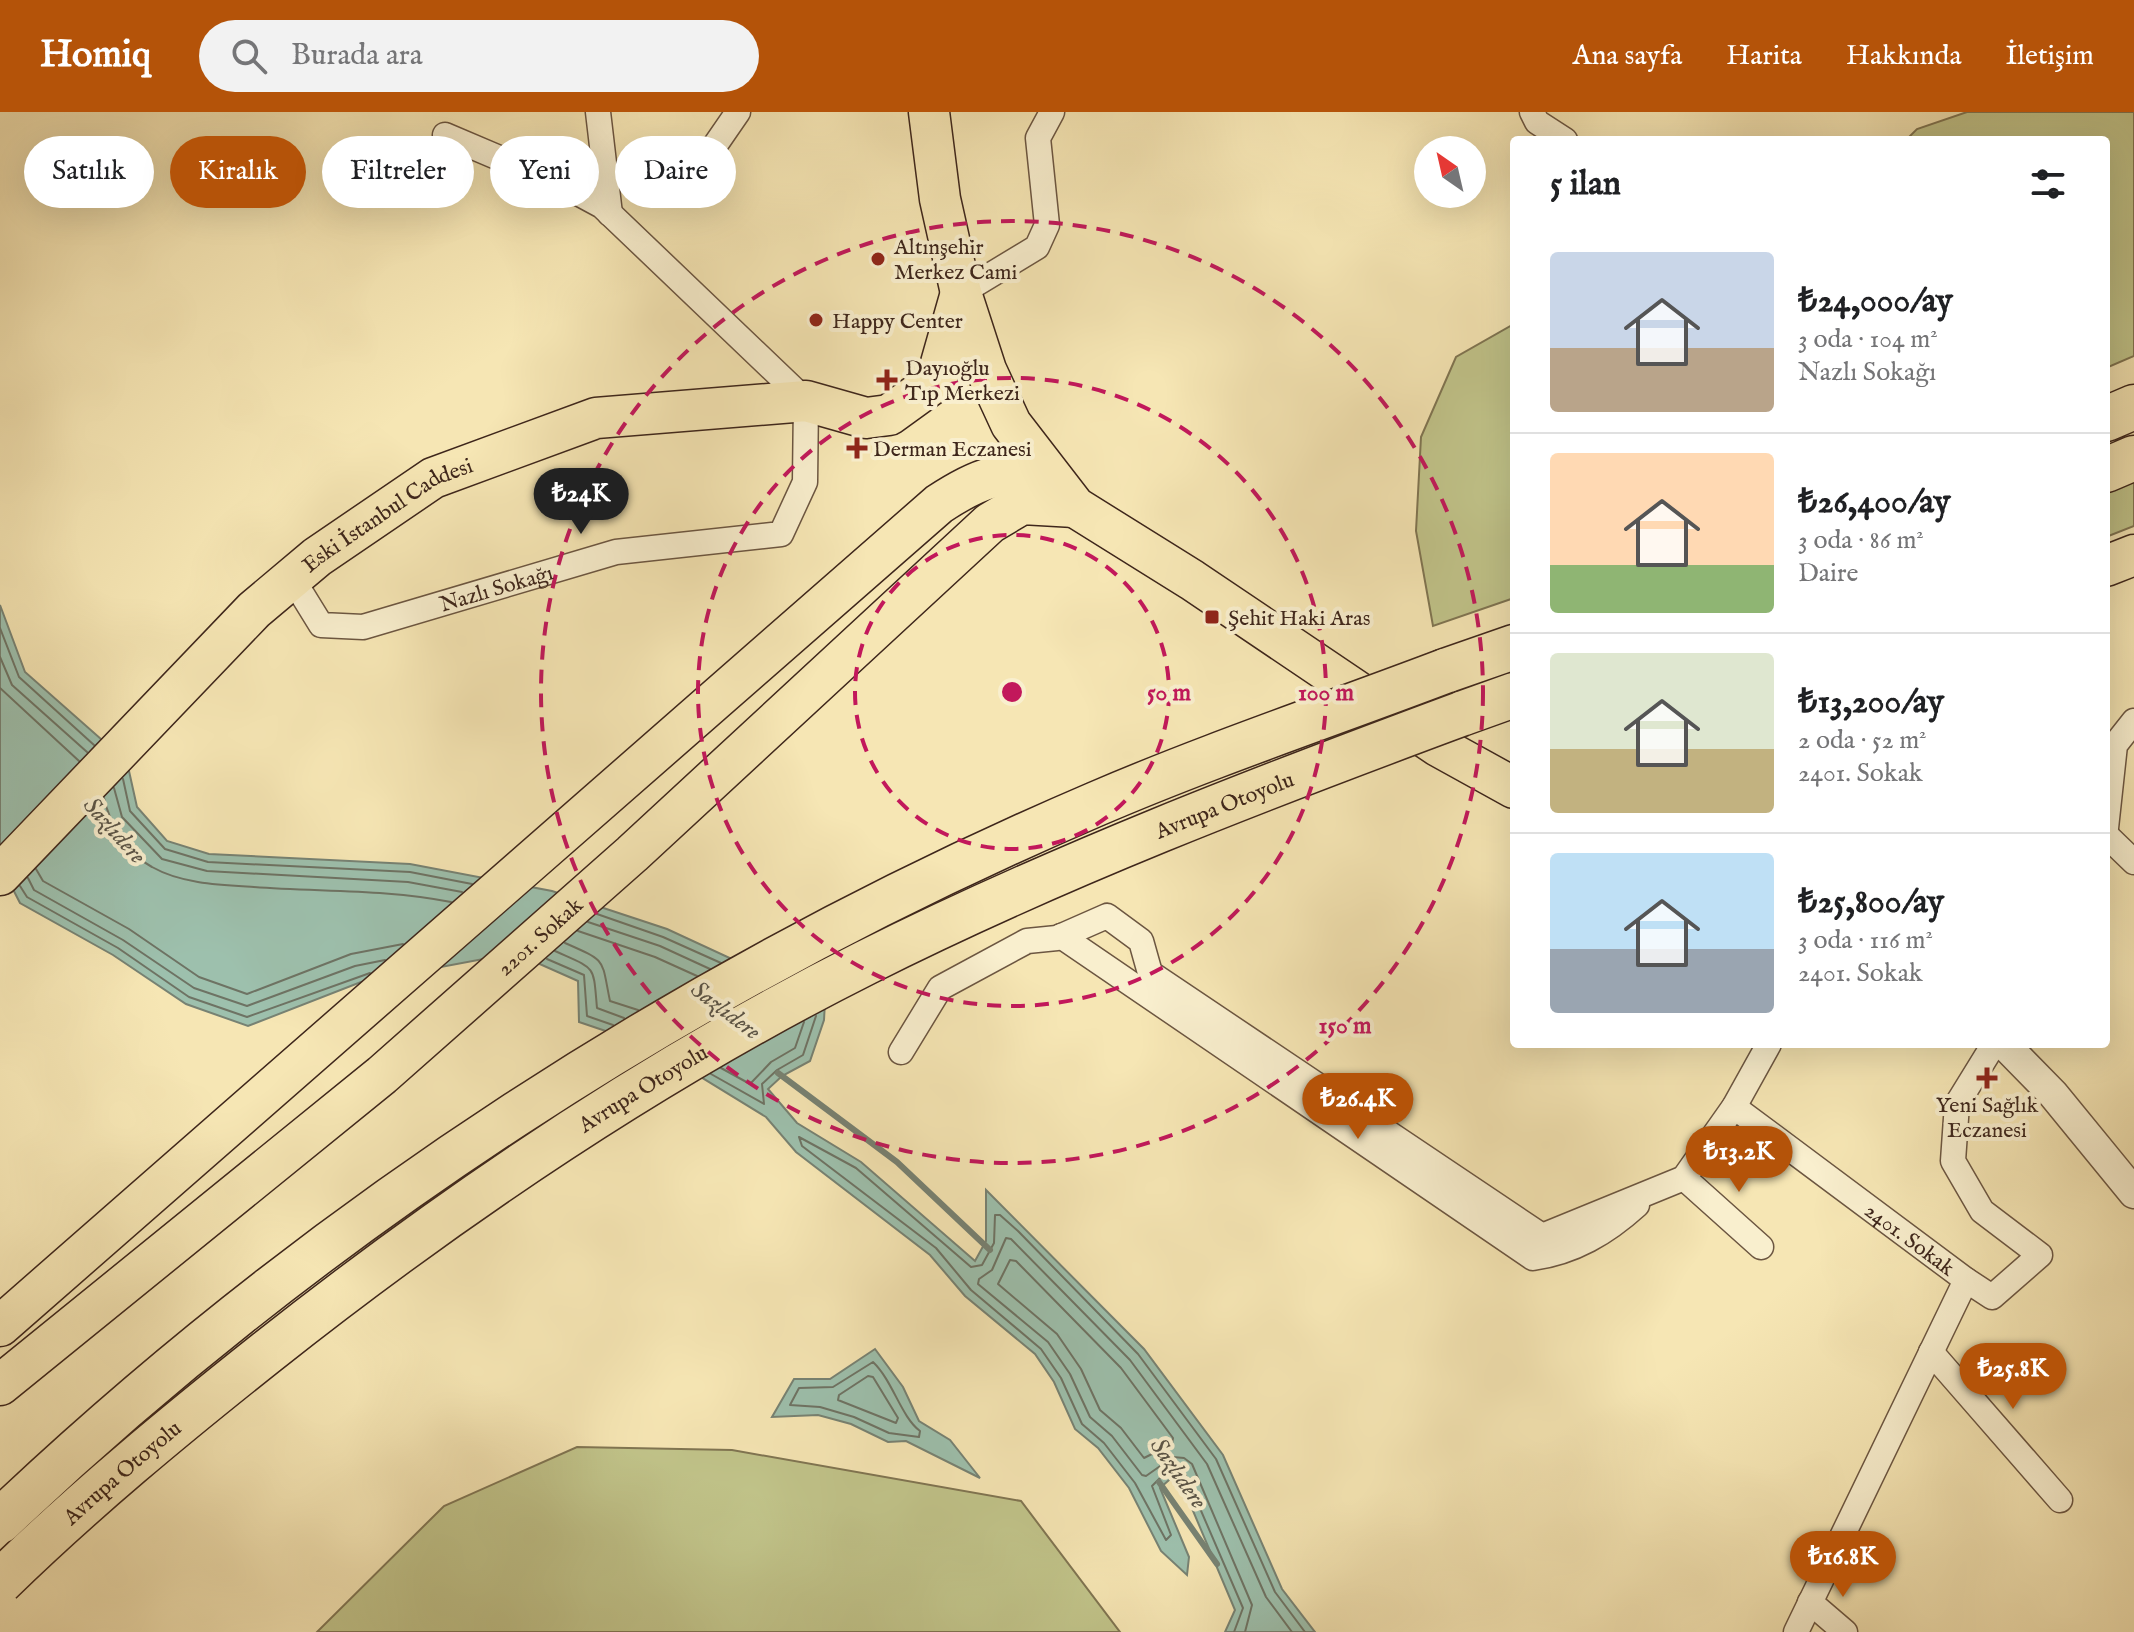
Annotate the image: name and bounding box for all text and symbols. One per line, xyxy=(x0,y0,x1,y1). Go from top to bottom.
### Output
search box xyxy=(199,20,759,92)
text: Homiq xyxy=(40,32,151,80)
icon: search xyxy=(227,34,271,78)
text: Burada ara xyxy=(291,37,423,75)
text: Ana sayfa xyxy=(1573,39,1682,74)
text: Harita xyxy=(1726,39,1802,74)
text: Hakkında xyxy=(1846,39,1962,74)
text: İletişim xyxy=(2006,39,2094,74)
chip: Satılık xyxy=(24,136,154,208)
chip: Kiralık xyxy=(170,136,306,208)
chip: Filtreler xyxy=(322,136,474,208)
chip: Yeni xyxy=(490,136,599,208)
chip: Daire xyxy=(615,136,736,208)
north arrow xyxy=(1414,136,1486,208)
map controls xyxy=(1414,136,1486,208)
icon: filters xyxy=(2026,162,2070,206)
text: 5 ilan xyxy=(1550,163,1621,206)
place label: Altınşehir Merkez Cami xyxy=(893,234,1018,287)
marker: Altınşehir Merkez Cami xyxy=(869,250,887,268)
text: ₺24,000/ay xyxy=(1798,280,1953,323)
icon: home xyxy=(1614,284,1710,380)
place label: Happy Center xyxy=(832,308,963,336)
marker: Happy Center xyxy=(807,311,825,329)
text: 3 oda · 104 m² xyxy=(1798,323,1938,356)
place label: Dayıoğlu Tıp Merkezi xyxy=(905,355,1020,408)
text: Nazlı Sokağı xyxy=(1798,356,1936,389)
marker: Dayıoğlu Tıp Merkezi xyxy=(876,369,898,391)
place label: Derman Eczanesi xyxy=(873,436,1032,464)
marker: Derman Eczanesi xyxy=(848,439,866,457)
street label: Eski İstanbul Caddesi xyxy=(297,452,477,580)
pin: ₺24K xyxy=(534,468,628,536)
text: ₺24K xyxy=(552,477,610,510)
text: ₺26,400/ay xyxy=(1798,481,1950,524)
icon: home xyxy=(1614,485,1710,581)
text: 3 oda · 86 m² xyxy=(1798,524,1924,557)
text: Daire xyxy=(1798,557,1859,590)
street label: Nazlı Sokağı xyxy=(436,559,557,620)
place label: Şehit Haki Aras xyxy=(1228,605,1370,633)
marker: Şehit Haki Aras xyxy=(1203,608,1221,626)
centre of rings xyxy=(998,678,1026,706)
text: 50 m xyxy=(1147,678,1192,709)
text: 100 m xyxy=(1298,678,1355,709)
text: ₺13,200/ay xyxy=(1798,681,1944,724)
icon: home xyxy=(1614,685,1710,781)
text: 2 oda · 52 m² xyxy=(1798,724,1927,757)
text: 2401. Sokak xyxy=(1798,757,1923,790)
street label: Avrupa Otoyolu xyxy=(1151,766,1298,847)
water label: Sazlıdere xyxy=(76,791,152,871)
text: ₺25,800/ay xyxy=(1798,881,1944,924)
icon: home xyxy=(1614,885,1710,981)
street label: 2201. Sokak xyxy=(492,892,590,983)
text: 3 oda · 116 m² xyxy=(1798,924,1933,957)
text: 2401. Sokak xyxy=(1798,957,1923,990)
water label: Sazlıdere xyxy=(684,975,766,1048)
text: 150 m xyxy=(1318,1011,1372,1042)
street label: Avrupa Otoyolu xyxy=(573,1039,713,1141)
marker: Yeni Sağlık Eczanesi xyxy=(1978,1069,1996,1087)
pin: ₺26.4K xyxy=(1293,1073,1423,1141)
text: ₺26.4K xyxy=(1320,1082,1396,1115)
place label: Yeni Sağlık Eczanesi xyxy=(1936,1092,2039,1145)
pin: ₺13.2K xyxy=(1674,1126,1804,1194)
text: ₺13.2K xyxy=(1704,1135,1774,1168)
street label: 2401. Sokak xyxy=(1858,1197,1960,1283)
pin: ₺25.8K xyxy=(1948,1343,2078,1411)
text: ₺25.8K xyxy=(1978,1352,2049,1385)
street label: Avrupa Otoyolu xyxy=(57,1415,188,1533)
water label: Sazlıdere xyxy=(1142,1432,1213,1516)
pin: ₺16.8K xyxy=(1778,1531,1908,1599)
text: ₺16.8K xyxy=(1808,1540,1878,1573)

